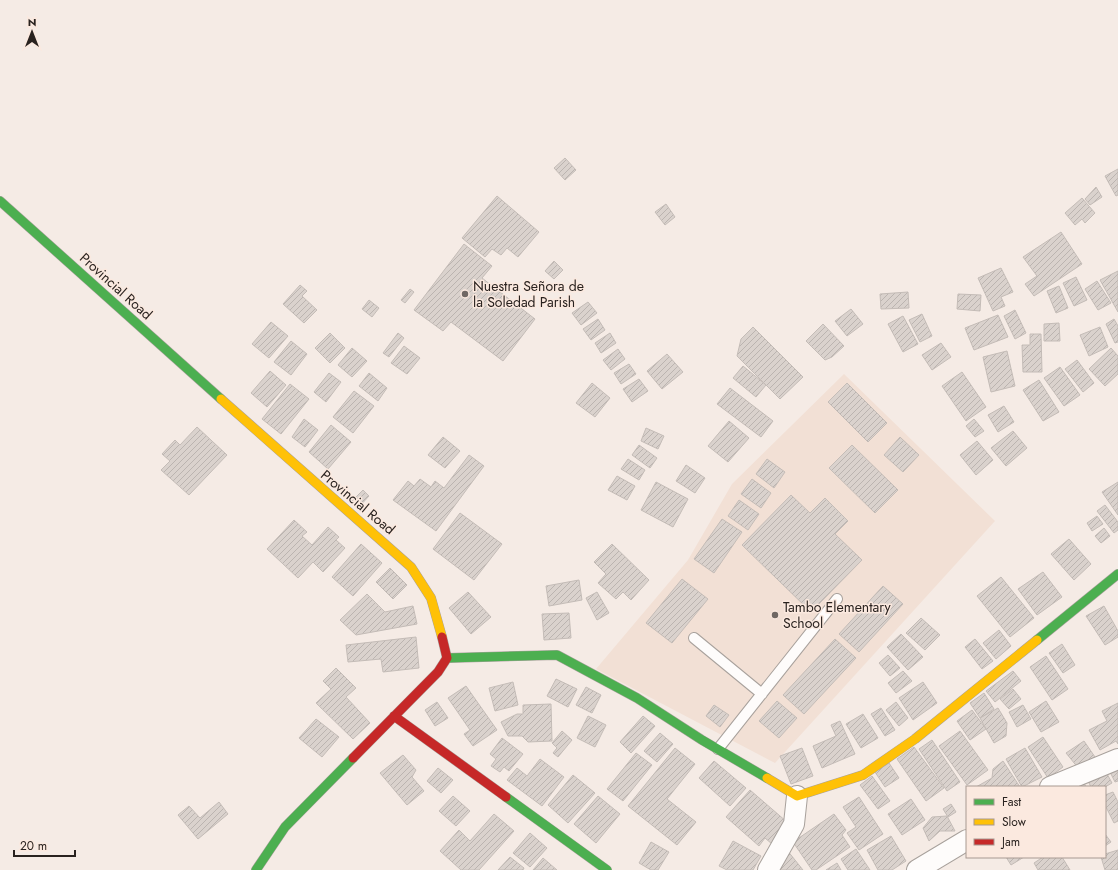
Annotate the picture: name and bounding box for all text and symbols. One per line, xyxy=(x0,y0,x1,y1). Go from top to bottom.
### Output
north arrow xyxy=(12,12,52,52)
text: N xyxy=(28,14,36,30)
street label: Provincial Road xyxy=(75,248,157,324)
place label: Nuestra Señora de la Soledad Parish xyxy=(473,276,584,312)
marker: Nuestra Señora de la Soledad Parish xyxy=(460,289,470,299)
street label: Provincial Road xyxy=(317,465,399,539)
place label: Tambo Elementary School xyxy=(783,597,892,633)
marker: Tambo Elementary School xyxy=(770,610,780,620)
legend xyxy=(966,786,1106,858)
text: Fast xyxy=(1002,793,1021,811)
text: Slow xyxy=(1002,813,1027,831)
scale bar xyxy=(14,832,75,858)
text: Jam xyxy=(1000,833,1020,851)
text: 20 m xyxy=(20,837,47,855)

